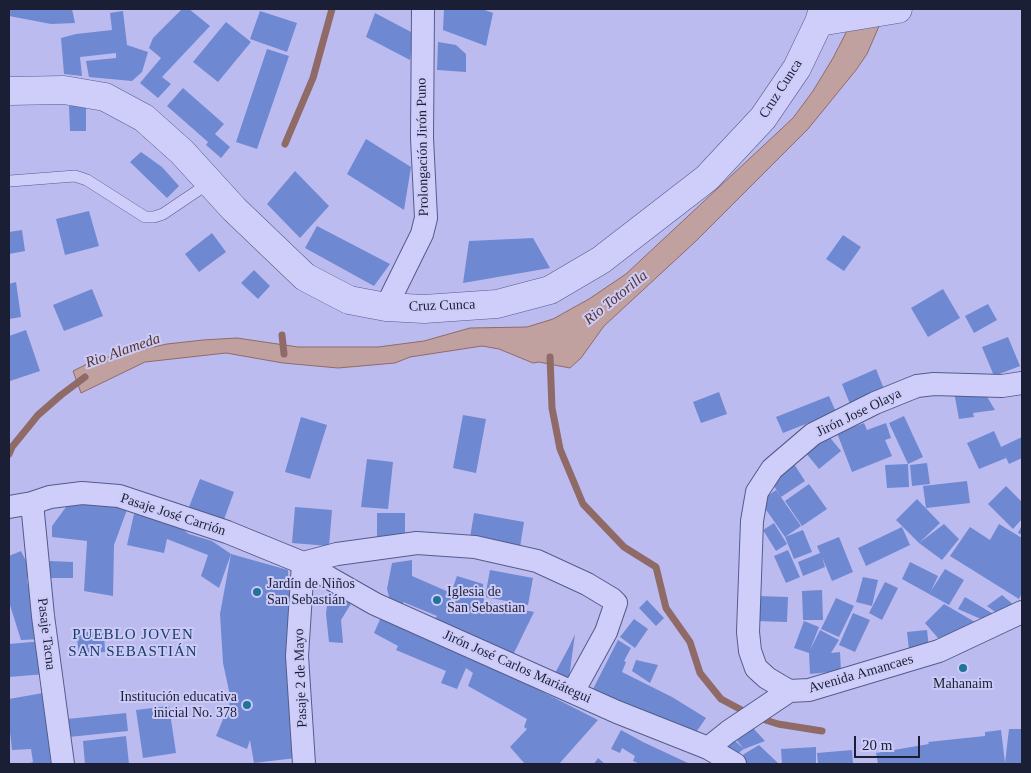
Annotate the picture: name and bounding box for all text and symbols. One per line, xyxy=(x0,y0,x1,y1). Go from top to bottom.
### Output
street label: Cruz Cunca xyxy=(756,57,806,121)
street label: Prolongación Jirón Puno xyxy=(413,78,433,216)
water label: Rio Totorilla xyxy=(581,267,651,329)
street label: Cruz Cunca xyxy=(408,296,476,316)
water label: Rio Alameda xyxy=(83,330,163,372)
street label: Jirón Jose Olaya xyxy=(814,385,904,441)
street label: Pasaje José Carrión xyxy=(118,490,228,540)
place label: Jardín de Niños San Sebastián xyxy=(267,576,355,608)
place label: Iglesia de San Sebastian xyxy=(447,584,525,616)
marker: Jardín de Niños San Sebastián xyxy=(251,586,263,598)
marker: Iglesia de San Sebastian xyxy=(431,594,443,606)
street label: Pasaje Tacna xyxy=(33,597,59,671)
district label: PUEBLO JOVEN SAN SEBASTIÁN xyxy=(67,626,199,661)
street label: Jirón José Carlos Mariátegui xyxy=(440,627,594,707)
street label: Pasaje 2 de Mayo xyxy=(291,628,311,728)
street label: Avenida Amancaes xyxy=(807,651,915,697)
marker: Mahanaim xyxy=(957,662,969,674)
place label: Mahanaim xyxy=(933,676,993,692)
place label: Institución educativa inicial No. 378 xyxy=(120,689,237,722)
marker: Institución educativa inicial No. 378 xyxy=(241,699,253,711)
scale bar xyxy=(856,726,922,758)
text: 20 m xyxy=(862,737,892,753)

